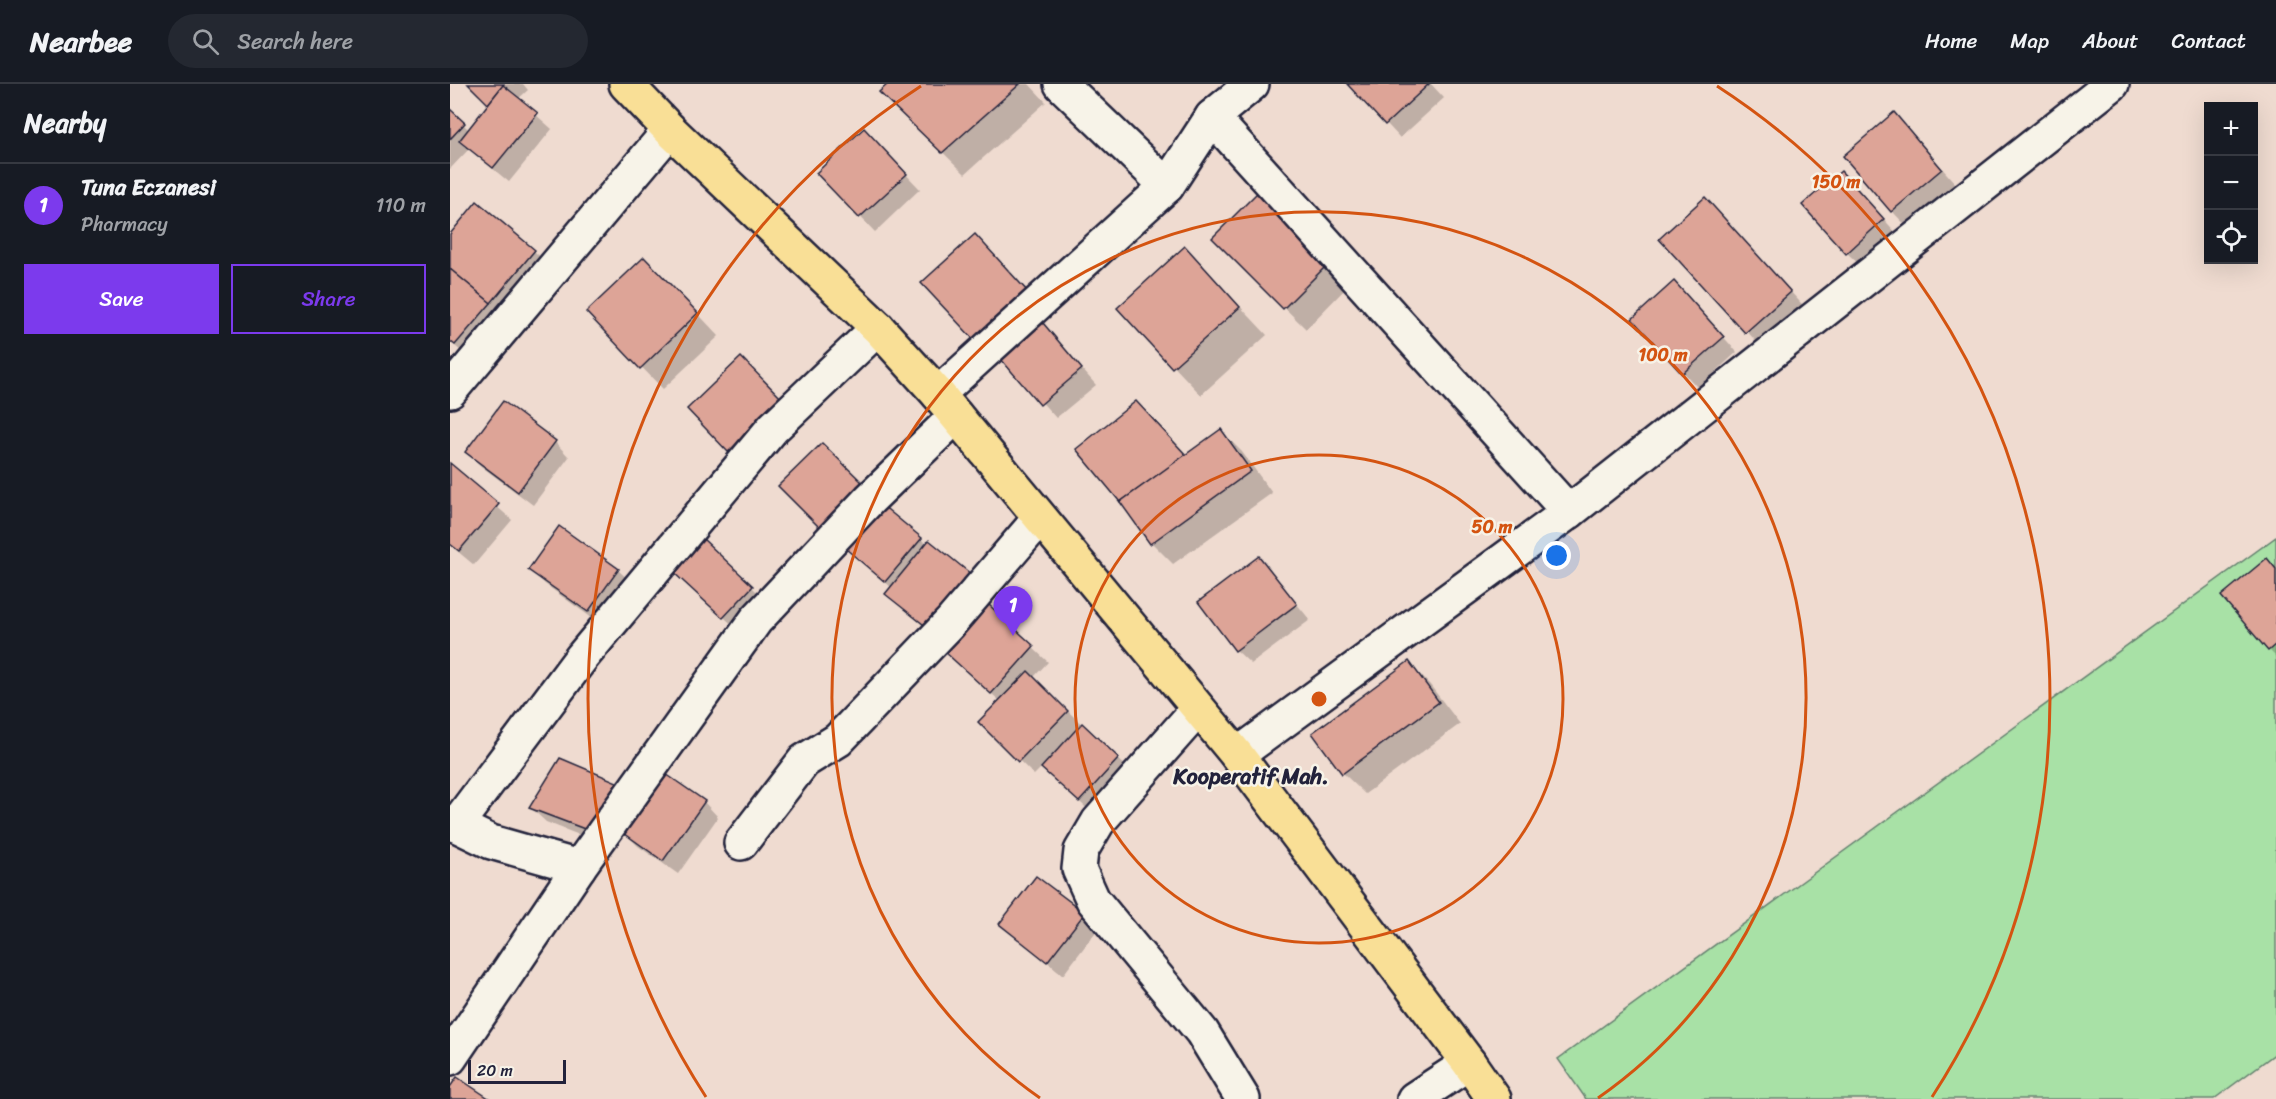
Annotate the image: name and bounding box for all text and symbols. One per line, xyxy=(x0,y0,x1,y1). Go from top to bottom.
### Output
search box xyxy=(168,14,588,68)
text: Nearbee xyxy=(30,17,132,66)
text: Search here xyxy=(237,22,353,61)
text: Home xyxy=(1925,22,1977,60)
text: Map xyxy=(2010,22,2049,60)
text: About xyxy=(2082,22,2139,60)
text: Contact xyxy=(2172,22,2246,60)
icon: search xyxy=(189,25,222,58)
text: Nearby xyxy=(24,100,106,146)
map controls xyxy=(2204,102,2258,264)
button: + xyxy=(2204,102,2258,156)
button: − xyxy=(2204,156,2258,210)
text: 150 m xyxy=(1812,166,1860,198)
text: Tuna Eczanesi xyxy=(81,168,216,207)
text: 1 xyxy=(39,188,48,223)
text: 110 m xyxy=(376,188,426,223)
text: Pharmacy xyxy=(81,207,168,242)
button: locate xyxy=(2204,210,2258,264)
button: Save xyxy=(24,264,219,334)
button: Share xyxy=(231,264,426,334)
text: 100 m xyxy=(1639,339,1688,371)
text: 50 m xyxy=(1472,511,1513,543)
your location xyxy=(1542,541,1571,570)
pin: 1 xyxy=(994,586,1032,636)
centre of rings xyxy=(1309,689,1329,709)
district label: Kooperatif Mah. xyxy=(1172,757,1329,796)
text: 20 m xyxy=(477,1056,513,1085)
scale bar xyxy=(468,1057,566,1084)

